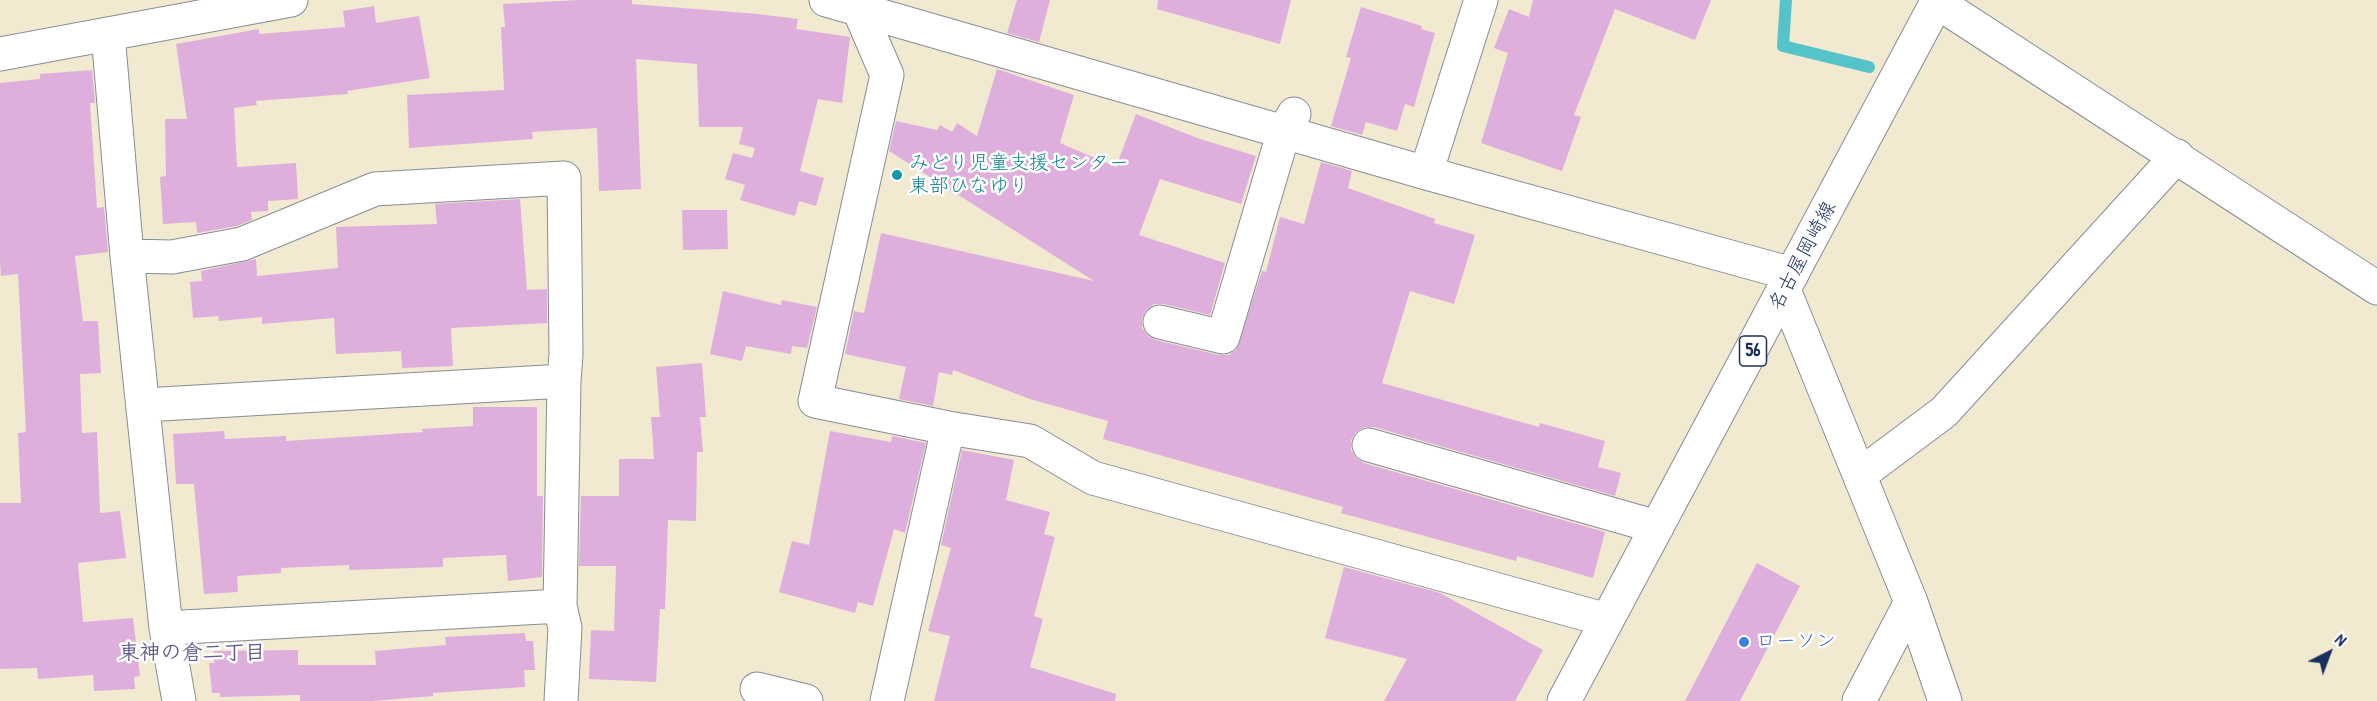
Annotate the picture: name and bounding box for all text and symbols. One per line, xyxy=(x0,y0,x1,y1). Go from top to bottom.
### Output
place label: みどり児童支援センター 東部ひなゆり xyxy=(909,152,1129,199)
marker: みどり児童支援センター 東部ひなゆり xyxy=(890,168,904,182)
street label: 名古屋岡崎線 xyxy=(1764,197,1842,315)
road number: 56 xyxy=(1740,336,1766,366)
north arrow xyxy=(2299,623,2359,683)
text: N xyxy=(2331,629,2352,651)
place label: ローソン xyxy=(1756,630,1836,654)
marker: ローソン xyxy=(1737,635,1751,649)
district label: 東神の倉二丁目 xyxy=(119,640,265,666)

